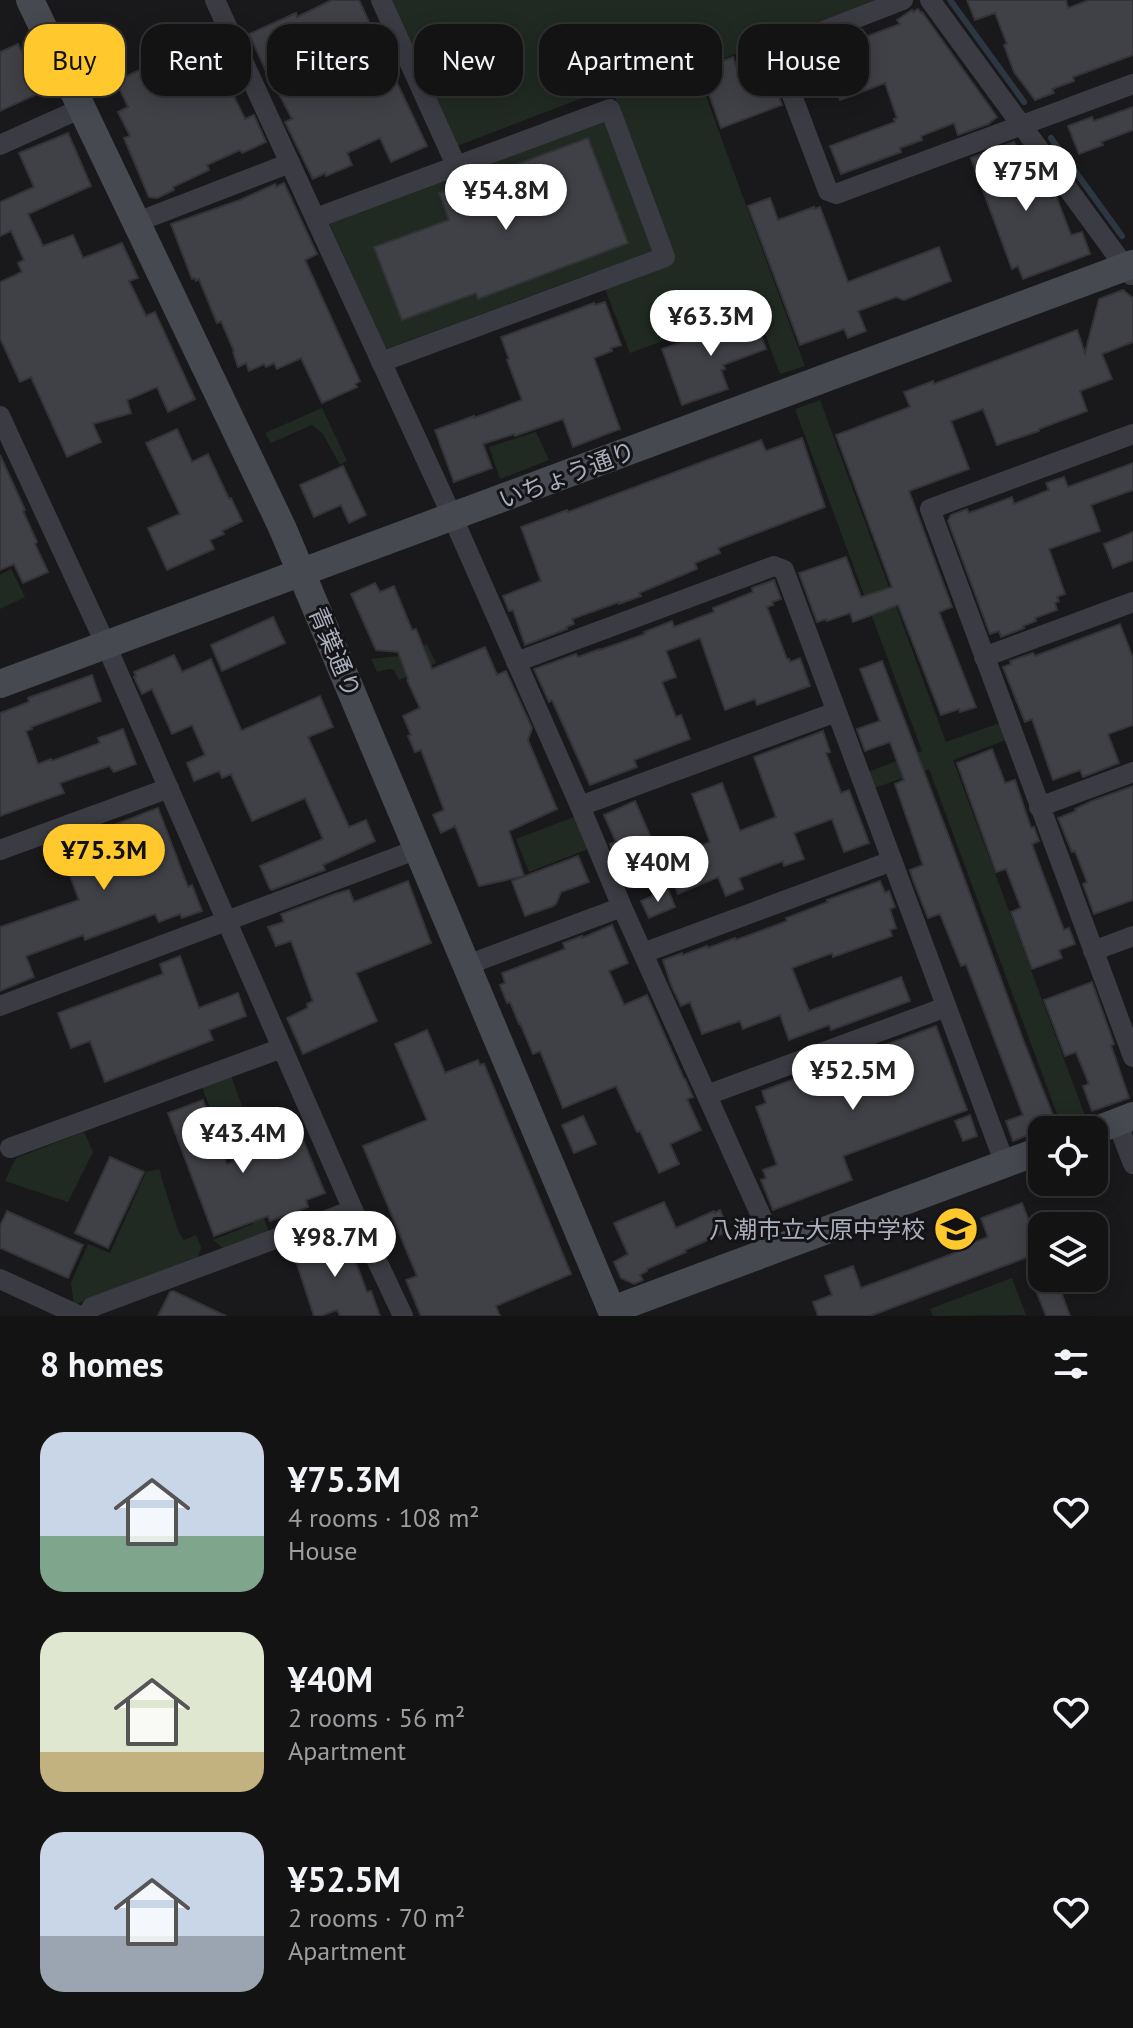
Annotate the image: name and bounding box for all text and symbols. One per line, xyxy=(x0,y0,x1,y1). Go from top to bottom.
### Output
chip: Buy xyxy=(24,24,125,96)
chip: Rent xyxy=(141,24,251,96)
chip: Filters xyxy=(267,24,398,96)
chip: New xyxy=(414,24,523,96)
chip: Apartment xyxy=(539,24,722,96)
chip: House xyxy=(738,24,869,96)
pin: ¥75M xyxy=(979,145,1073,213)
text: ¥75M xyxy=(993,154,1059,187)
pin: ¥54.8M xyxy=(441,164,571,232)
text: ¥54.8M xyxy=(463,173,549,206)
pin: ¥63.3M xyxy=(646,290,776,358)
text: ¥63.3M xyxy=(668,299,754,332)
street label: いちょう通り xyxy=(494,435,640,515)
street label: 青葉通り xyxy=(302,602,368,702)
pin: ¥75.3M xyxy=(39,824,169,892)
text: ¥75.3M xyxy=(61,833,147,866)
pin: ¥40M xyxy=(611,836,705,904)
text: ¥40M xyxy=(625,845,691,878)
pin: ¥52.5M xyxy=(788,1044,918,1112)
text: ¥52.5M xyxy=(810,1053,896,1086)
pin: ¥43.4M xyxy=(178,1107,308,1175)
text: ¥43.4M xyxy=(200,1116,286,1149)
map controls xyxy=(1028,1116,1108,1292)
button: locate xyxy=(1028,1116,1108,1196)
school or university icon: 八潮市立大原中学校 xyxy=(932,1205,980,1253)
pin: ¥98.7M xyxy=(270,1211,400,1279)
button: layers xyxy=(1028,1212,1108,1292)
place label: 八潮市立大原中学校 xyxy=(709,1214,925,1245)
text: ¥98.7M xyxy=(292,1220,378,1253)
text: 8 homes xyxy=(40,1342,164,1386)
icon: filters xyxy=(1049,1342,1093,1386)
text: ¥75.3M xyxy=(288,1457,401,1501)
icon: home xyxy=(104,1464,200,1560)
icon: heart xyxy=(1049,1490,1093,1534)
text: 4 rooms · 108 m² xyxy=(288,1501,480,1534)
text: House xyxy=(288,1534,358,1567)
text: ¥40M xyxy=(288,1657,373,1701)
icon: home xyxy=(104,1664,200,1760)
icon: heart xyxy=(1049,1690,1093,1734)
text: 2 rooms · 56 m² xyxy=(288,1701,465,1734)
text: Apartment xyxy=(288,1734,406,1767)
text: ¥52.5M xyxy=(288,1857,401,1901)
icon: home xyxy=(104,1864,200,1960)
icon: heart xyxy=(1049,1890,1093,1934)
text: 2 rooms · 70 m² xyxy=(288,1901,465,1934)
text: Apartment xyxy=(288,1934,406,1967)

